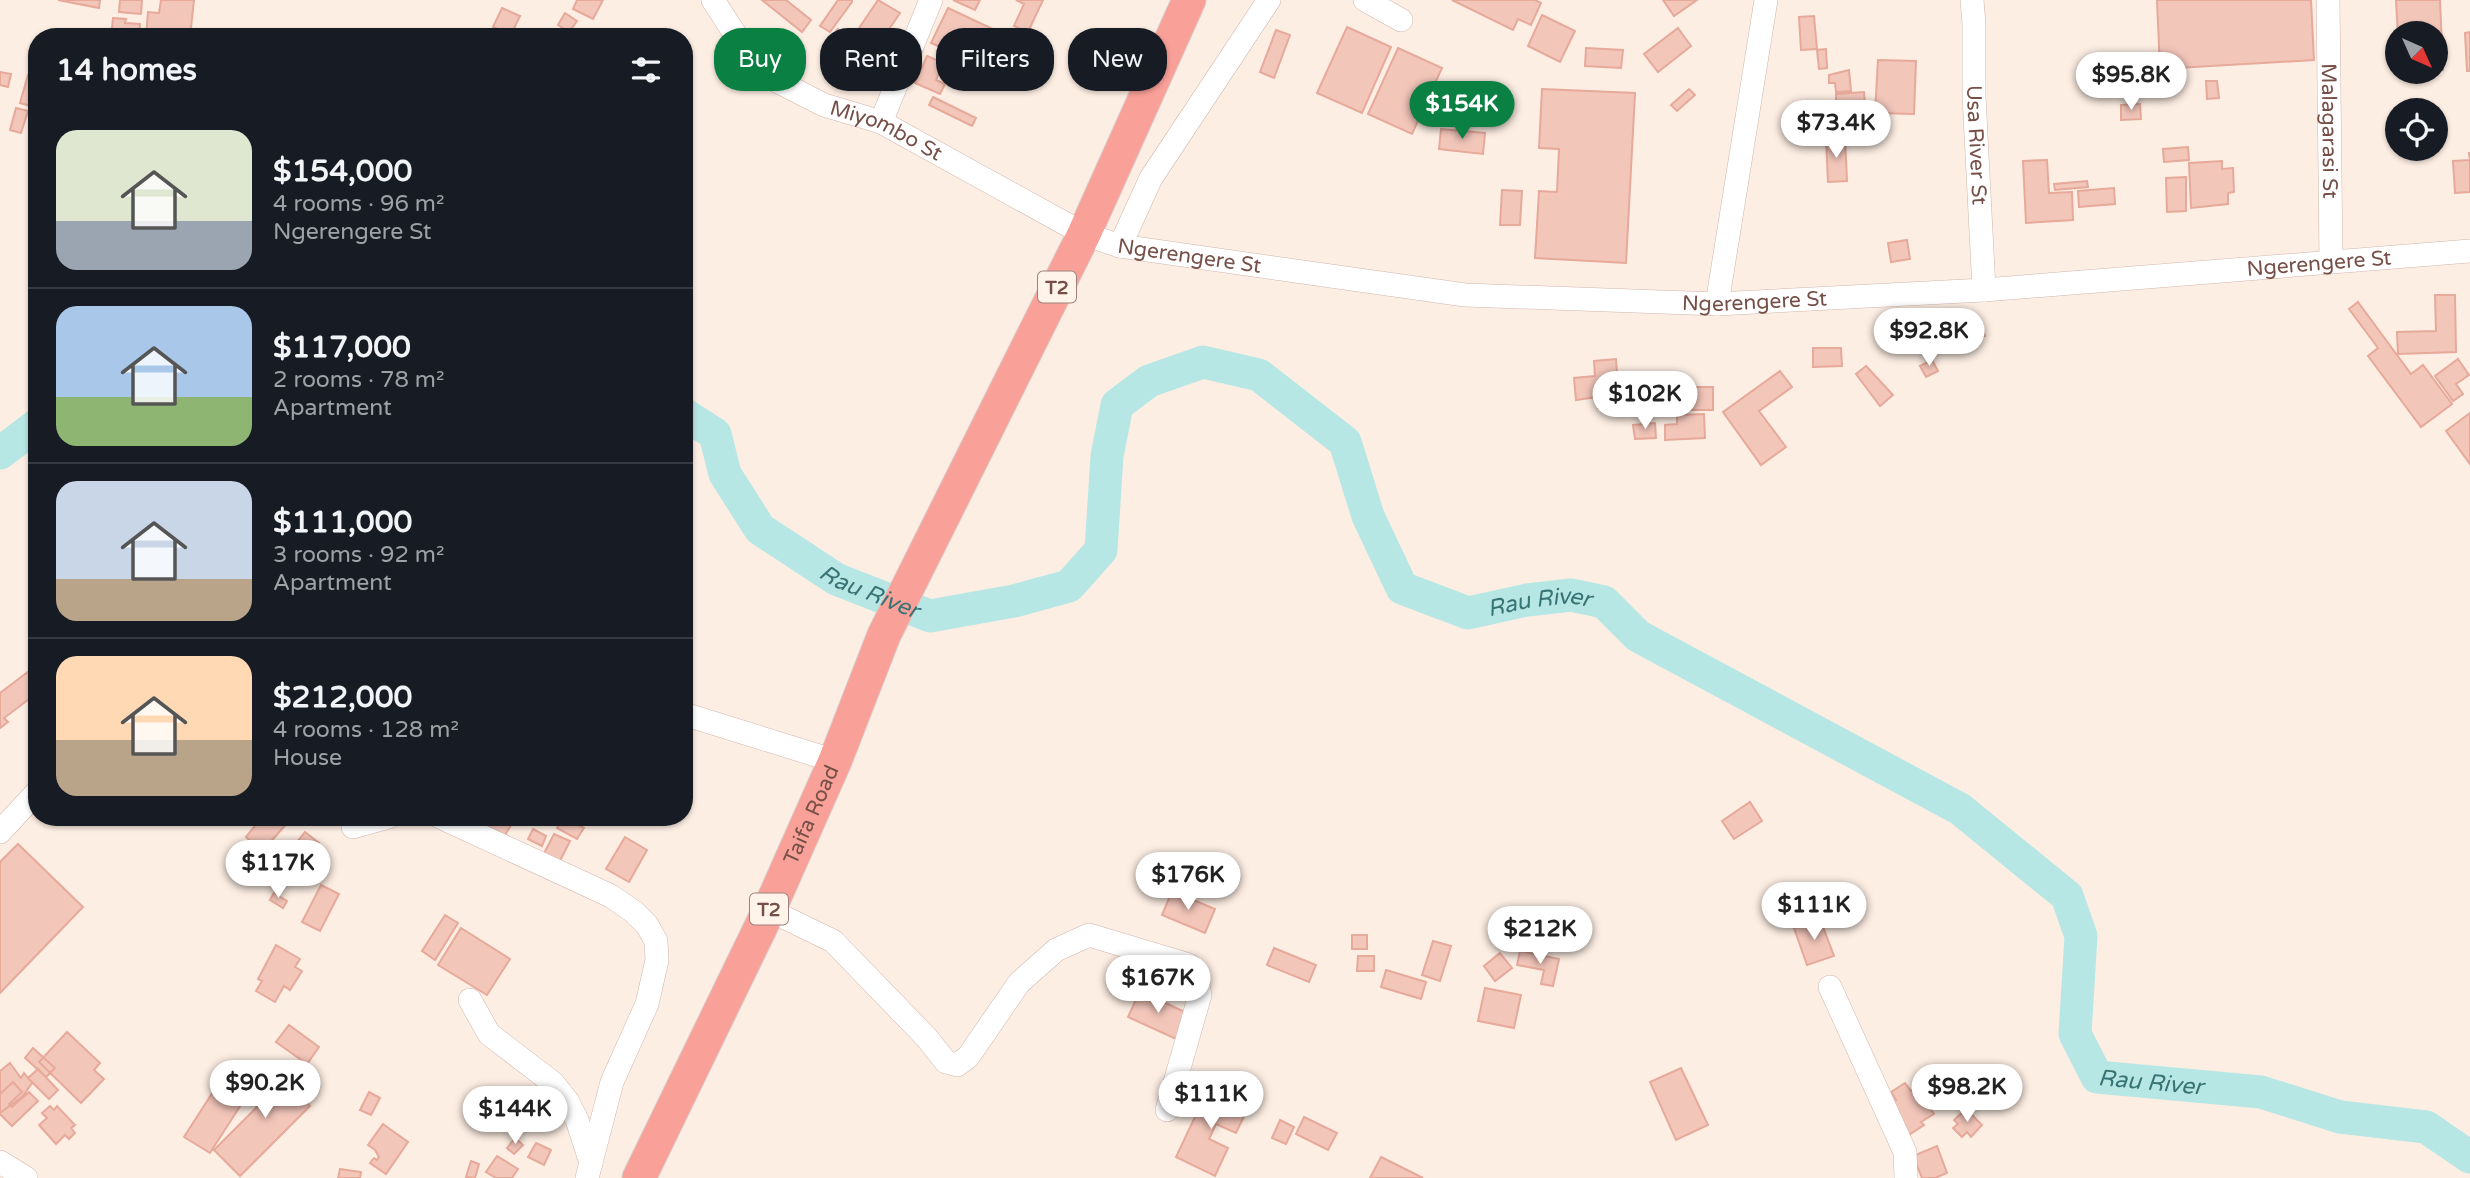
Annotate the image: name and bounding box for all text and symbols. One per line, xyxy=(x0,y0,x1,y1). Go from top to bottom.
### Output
north arrow xyxy=(2385,21,2448,84)
map controls xyxy=(2385,21,2448,161)
chip: Buy xyxy=(714,28,806,91)
chip: Rent xyxy=(820,28,922,91)
chip: Filters xyxy=(936,28,1054,91)
chip: New xyxy=(1068,28,1167,91)
icon: filters xyxy=(627,51,665,89)
text: 14 homes xyxy=(56,52,197,89)
pin: $95.8K xyxy=(2074,52,2188,112)
text: $95.8K xyxy=(2092,61,2170,89)
street label: Malagarasi St xyxy=(2316,63,2342,199)
pin: $154K xyxy=(1413,82,1511,141)
street label: Usa River St xyxy=(1961,85,1992,205)
text: $154K xyxy=(1426,90,1498,118)
street label: Miyombo St xyxy=(827,96,947,166)
button: locate xyxy=(2385,98,2448,161)
pin: $73.4K xyxy=(1779,100,1893,160)
text: $73.4K xyxy=(1797,109,1875,137)
text: $154,000 xyxy=(273,153,412,190)
icon: home xyxy=(112,158,196,242)
text: 4 rooms · 96 m² xyxy=(273,190,444,218)
text: Ngerengere St xyxy=(273,218,432,246)
street label: Ngerengere St xyxy=(1116,234,1263,279)
street label: Ngerengere St xyxy=(2246,245,2392,282)
road number: T2 xyxy=(1038,272,1076,302)
street label: Ngerengere St xyxy=(1682,286,1827,317)
pin: $92.8K xyxy=(1872,308,1986,368)
text: $92.8K xyxy=(1890,317,1968,345)
text: $117,000 xyxy=(273,329,411,366)
icon: home xyxy=(112,334,196,418)
text: 2 rooms · 78 m² xyxy=(273,366,444,394)
pin: $102K xyxy=(1596,372,1694,431)
text: $102K xyxy=(1609,380,1681,408)
text: Apartment xyxy=(273,394,392,422)
text: $111,000 xyxy=(273,504,412,541)
icon: home xyxy=(112,509,196,593)
text: 3 rooms · 92 m² xyxy=(273,541,444,569)
water label: Rau River xyxy=(814,559,926,626)
text: Apartment xyxy=(273,569,392,597)
water label: Rau River xyxy=(1485,582,1597,623)
text: $212,000 xyxy=(273,679,412,716)
icon: home xyxy=(112,684,196,768)
text: 4 rooms · 128 m² xyxy=(273,716,459,744)
text: House xyxy=(273,744,342,772)
street label: Taifa Road xyxy=(779,761,845,868)
pin: $117K xyxy=(229,841,327,900)
text: $117K xyxy=(242,849,314,877)
pin: $176K xyxy=(1139,852,1237,912)
text: $176K xyxy=(1152,861,1224,889)
pin: $111K xyxy=(1765,883,1863,942)
text: $111K xyxy=(1778,891,1850,919)
road number: T2 xyxy=(750,894,788,925)
pin: $212K xyxy=(1491,906,1589,966)
text: $212K xyxy=(1504,915,1576,943)
pin: $167K xyxy=(1109,956,1207,1015)
text: $167K xyxy=(1122,964,1194,992)
pin: $90.2K xyxy=(208,1060,322,1120)
pin: $98.2K xyxy=(1910,1064,2024,1124)
water label: Rau River xyxy=(2097,1064,2207,1102)
text: $90.2K xyxy=(226,1069,304,1097)
pin: $111K xyxy=(1162,1072,1260,1131)
text: $98.2K xyxy=(1928,1073,2006,1101)
text: $111K xyxy=(1175,1080,1247,1108)
pin: $144K xyxy=(466,1086,564,1146)
text: $144K xyxy=(479,1095,551,1123)

